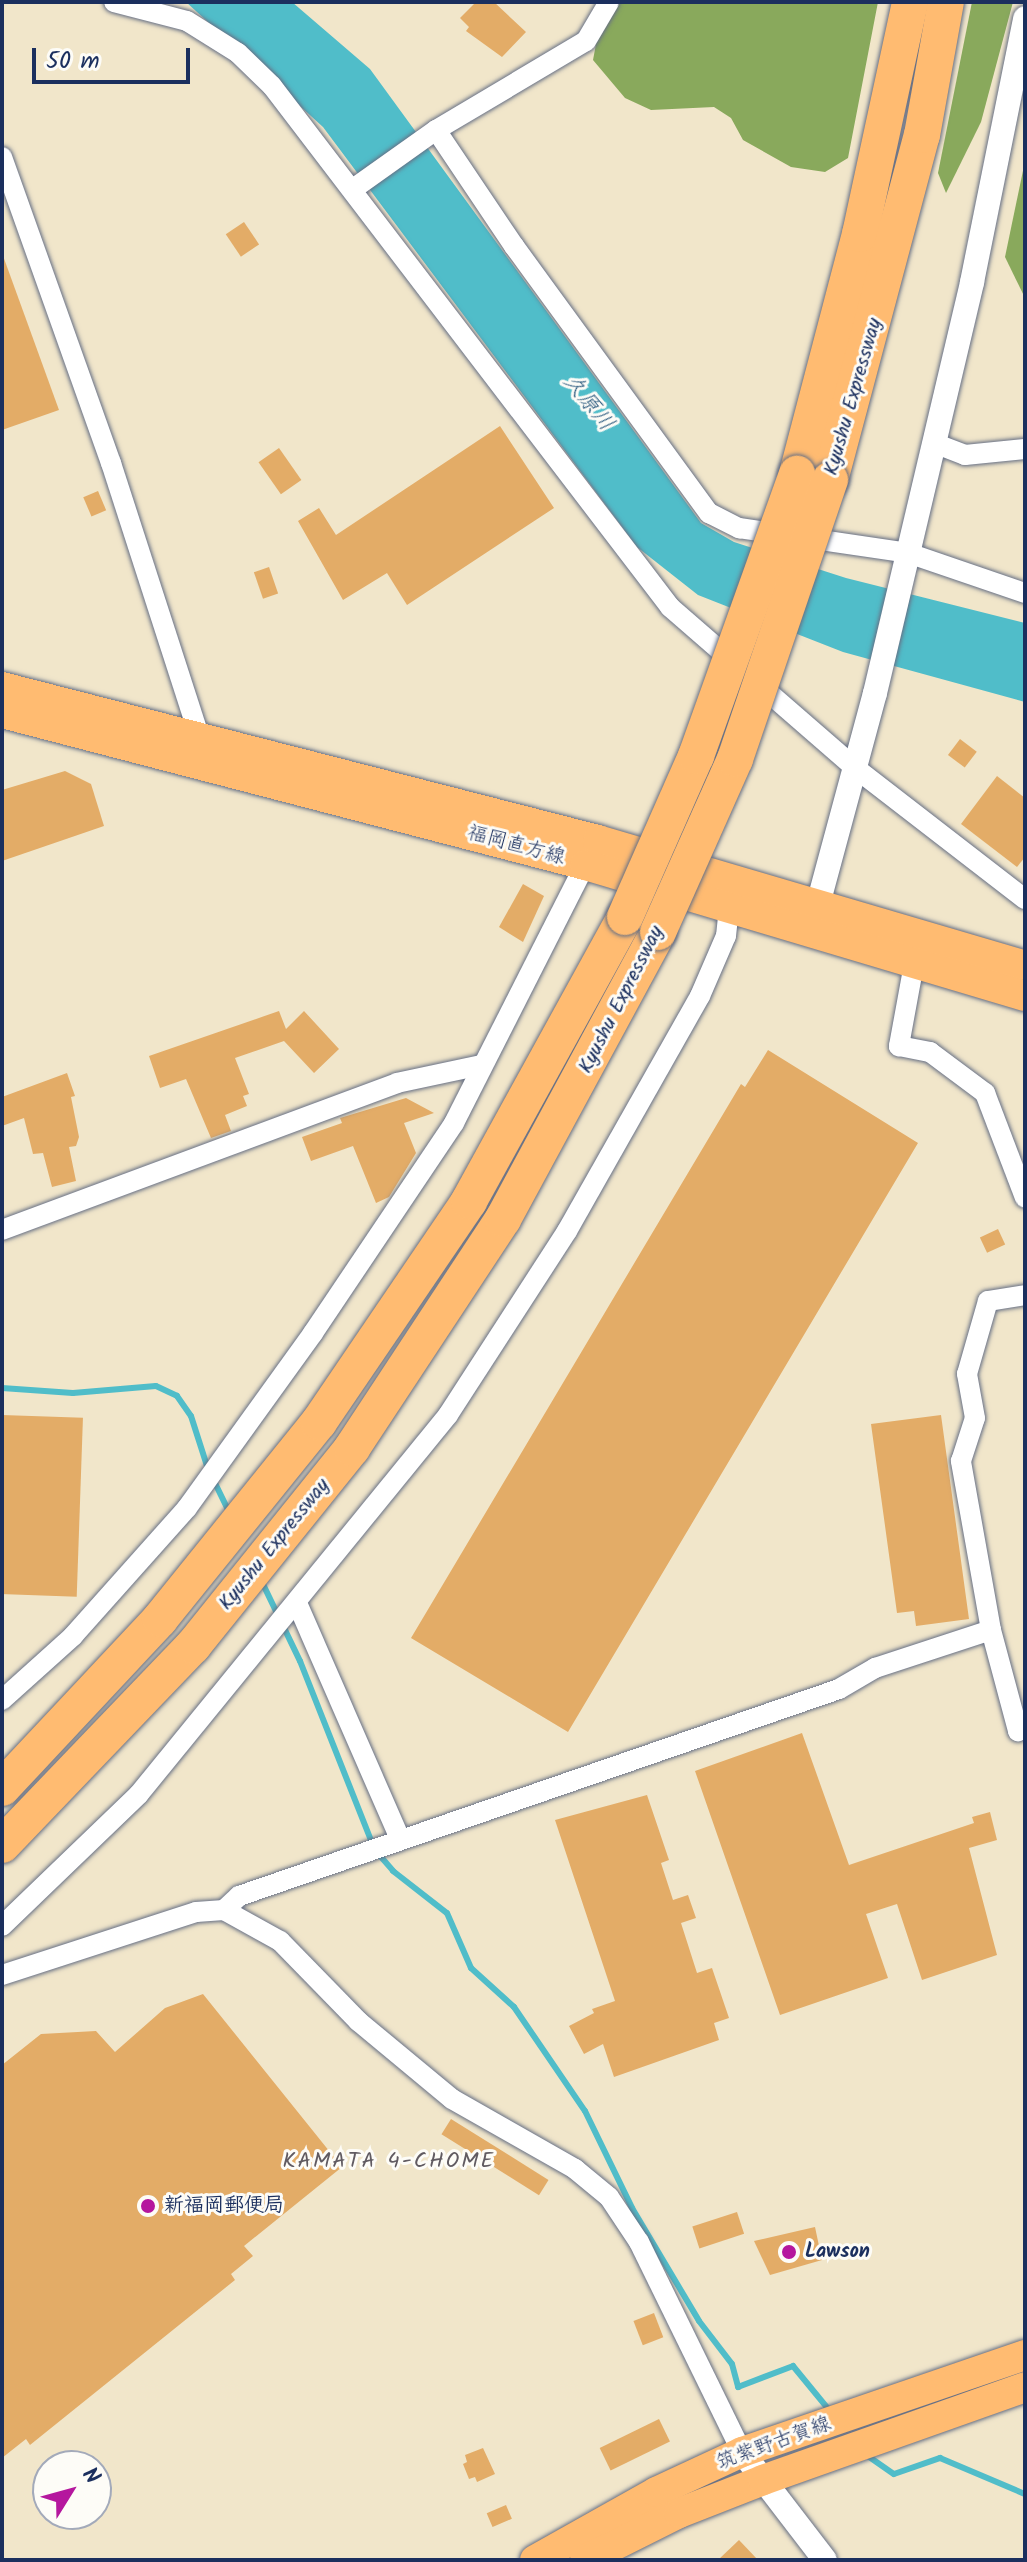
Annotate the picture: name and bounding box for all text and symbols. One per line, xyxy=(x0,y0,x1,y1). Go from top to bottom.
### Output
scale bar xyxy=(36,32,194,82)
text: 50 m xyxy=(46,42,100,81)
street label: Kyushu Expressway xyxy=(820,316,888,478)
water label: 久原川 xyxy=(557,369,619,437)
street label: 福岡直方線 xyxy=(465,821,567,871)
street label: Kyushu Expressway xyxy=(574,922,670,1078)
street label: Kyushu Expressway xyxy=(215,1474,335,1616)
district label: KAMATA 4-CHOME xyxy=(283,2149,495,2175)
place label: 新福岡郵便局 xyxy=(164,2194,284,2218)
marker: 新福岡郵便局 xyxy=(139,2197,157,2215)
place label: Lawson xyxy=(805,2240,870,2264)
marker: Lawson xyxy=(780,2243,798,2261)
street label: 筑紫野古賀線 xyxy=(714,2412,834,2476)
north arrow xyxy=(32,2450,112,2530)
text: N xyxy=(72,2460,108,2493)

